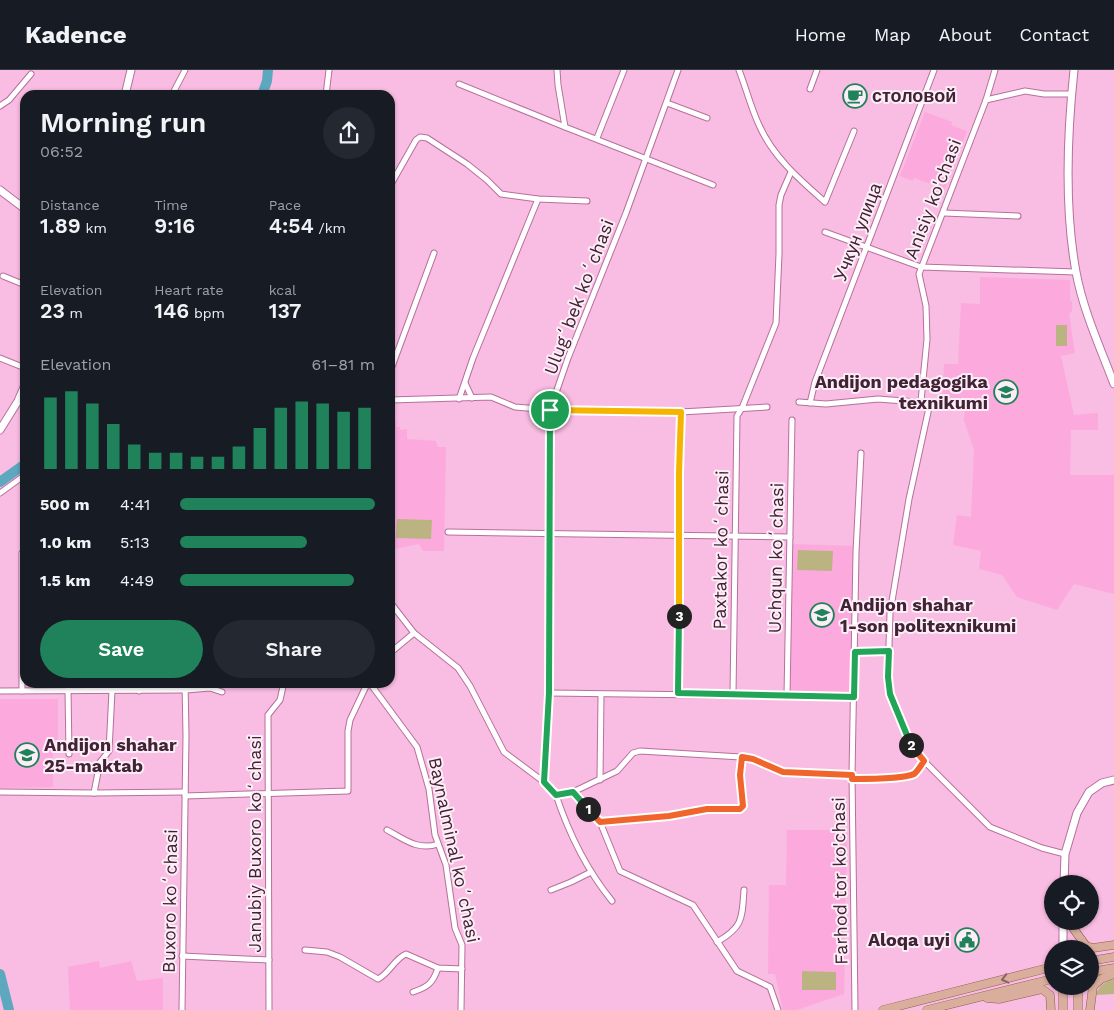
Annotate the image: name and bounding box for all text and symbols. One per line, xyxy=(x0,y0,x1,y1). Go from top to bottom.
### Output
text: Kadence xyxy=(25,21,127,49)
text: Home xyxy=(795,24,846,45)
text: Map xyxy=(874,24,911,45)
text: About xyxy=(939,24,991,45)
text: Contact xyxy=(1019,24,1089,45)
cafe icon: столовой xyxy=(842,83,868,109)
place label: столовой xyxy=(872,85,956,106)
text: Morning run xyxy=(40,106,206,139)
button: share xyxy=(323,107,375,159)
street label: Anisiy ko'chasi xyxy=(900,136,965,262)
text: 06:52 xyxy=(40,142,83,161)
street label: Учкун улица xyxy=(829,179,886,284)
text: Distance xyxy=(40,197,100,213)
text: Time xyxy=(154,197,188,213)
text: Pace xyxy=(269,197,301,213)
text: 1.89 xyxy=(40,213,81,238)
text: 9:16 xyxy=(154,213,195,238)
text: 4:54 xyxy=(269,213,314,238)
street label: Ulugʻbek koʻchasi xyxy=(539,216,618,377)
text: km xyxy=(81,220,107,236)
text: /km xyxy=(314,220,346,236)
text: Elevation xyxy=(40,282,103,298)
text: Heart rate xyxy=(154,282,224,298)
text: kcal xyxy=(269,282,296,298)
text: 23 xyxy=(40,298,65,323)
text: 146 xyxy=(154,298,189,323)
text: 137 xyxy=(269,298,302,323)
text: m xyxy=(65,305,83,321)
text: bpm xyxy=(189,305,225,321)
text: Elevation xyxy=(40,355,111,374)
text: 61–81 m xyxy=(312,355,375,374)
place label: Andijon pedagogika texnikumi xyxy=(815,371,989,413)
school or university icon: Andijon pedagogika texnikumi xyxy=(993,379,1019,405)
pin xyxy=(529,389,571,431)
icon: arrive xyxy=(536,396,564,424)
street label: Paxtakor koʻchasi xyxy=(709,470,732,630)
street label: Uchqun koʻchasi xyxy=(764,482,787,633)
text: 500 m xyxy=(40,495,90,514)
text: 4:41 xyxy=(120,495,150,514)
text: 1.0 km xyxy=(40,533,91,552)
text: 5:13 xyxy=(120,533,150,552)
text: 1.5 km xyxy=(40,571,90,590)
text: 4:49 xyxy=(120,571,154,590)
place label: Andijon shahar 1-son politexnikumi xyxy=(840,594,1016,636)
school or university icon: Andijon shahar 1-son politexnikumi xyxy=(809,602,835,628)
pin: 3 xyxy=(666,604,692,628)
text: 3 xyxy=(675,608,684,624)
button: Save xyxy=(40,620,203,678)
button: Share xyxy=(213,620,375,678)
pin: 2 xyxy=(898,732,924,758)
place label: Andijon shahar 25-maktab xyxy=(44,734,177,776)
street label: Janubiy Buxoro koʻchasi xyxy=(244,735,265,953)
text: 2 xyxy=(907,737,916,753)
school or university icon: Andijon shahar 25-maktab xyxy=(14,742,40,768)
street label: Baynalminal koʻchasi xyxy=(425,755,484,945)
pin: 1 xyxy=(576,796,600,822)
street label: Farhod tor ko'chasi xyxy=(828,797,851,965)
text: 1 xyxy=(585,801,592,817)
street label: Buxoro koʻchasi xyxy=(158,829,181,973)
map controls xyxy=(1044,875,1099,995)
button: locate xyxy=(1044,875,1099,930)
public building icon: Aloqa uyi xyxy=(954,927,980,953)
place label: Aloqa uyi xyxy=(868,929,950,950)
button: layers xyxy=(1044,940,1099,995)
one-way arrow xyxy=(1001,973,1010,984)

